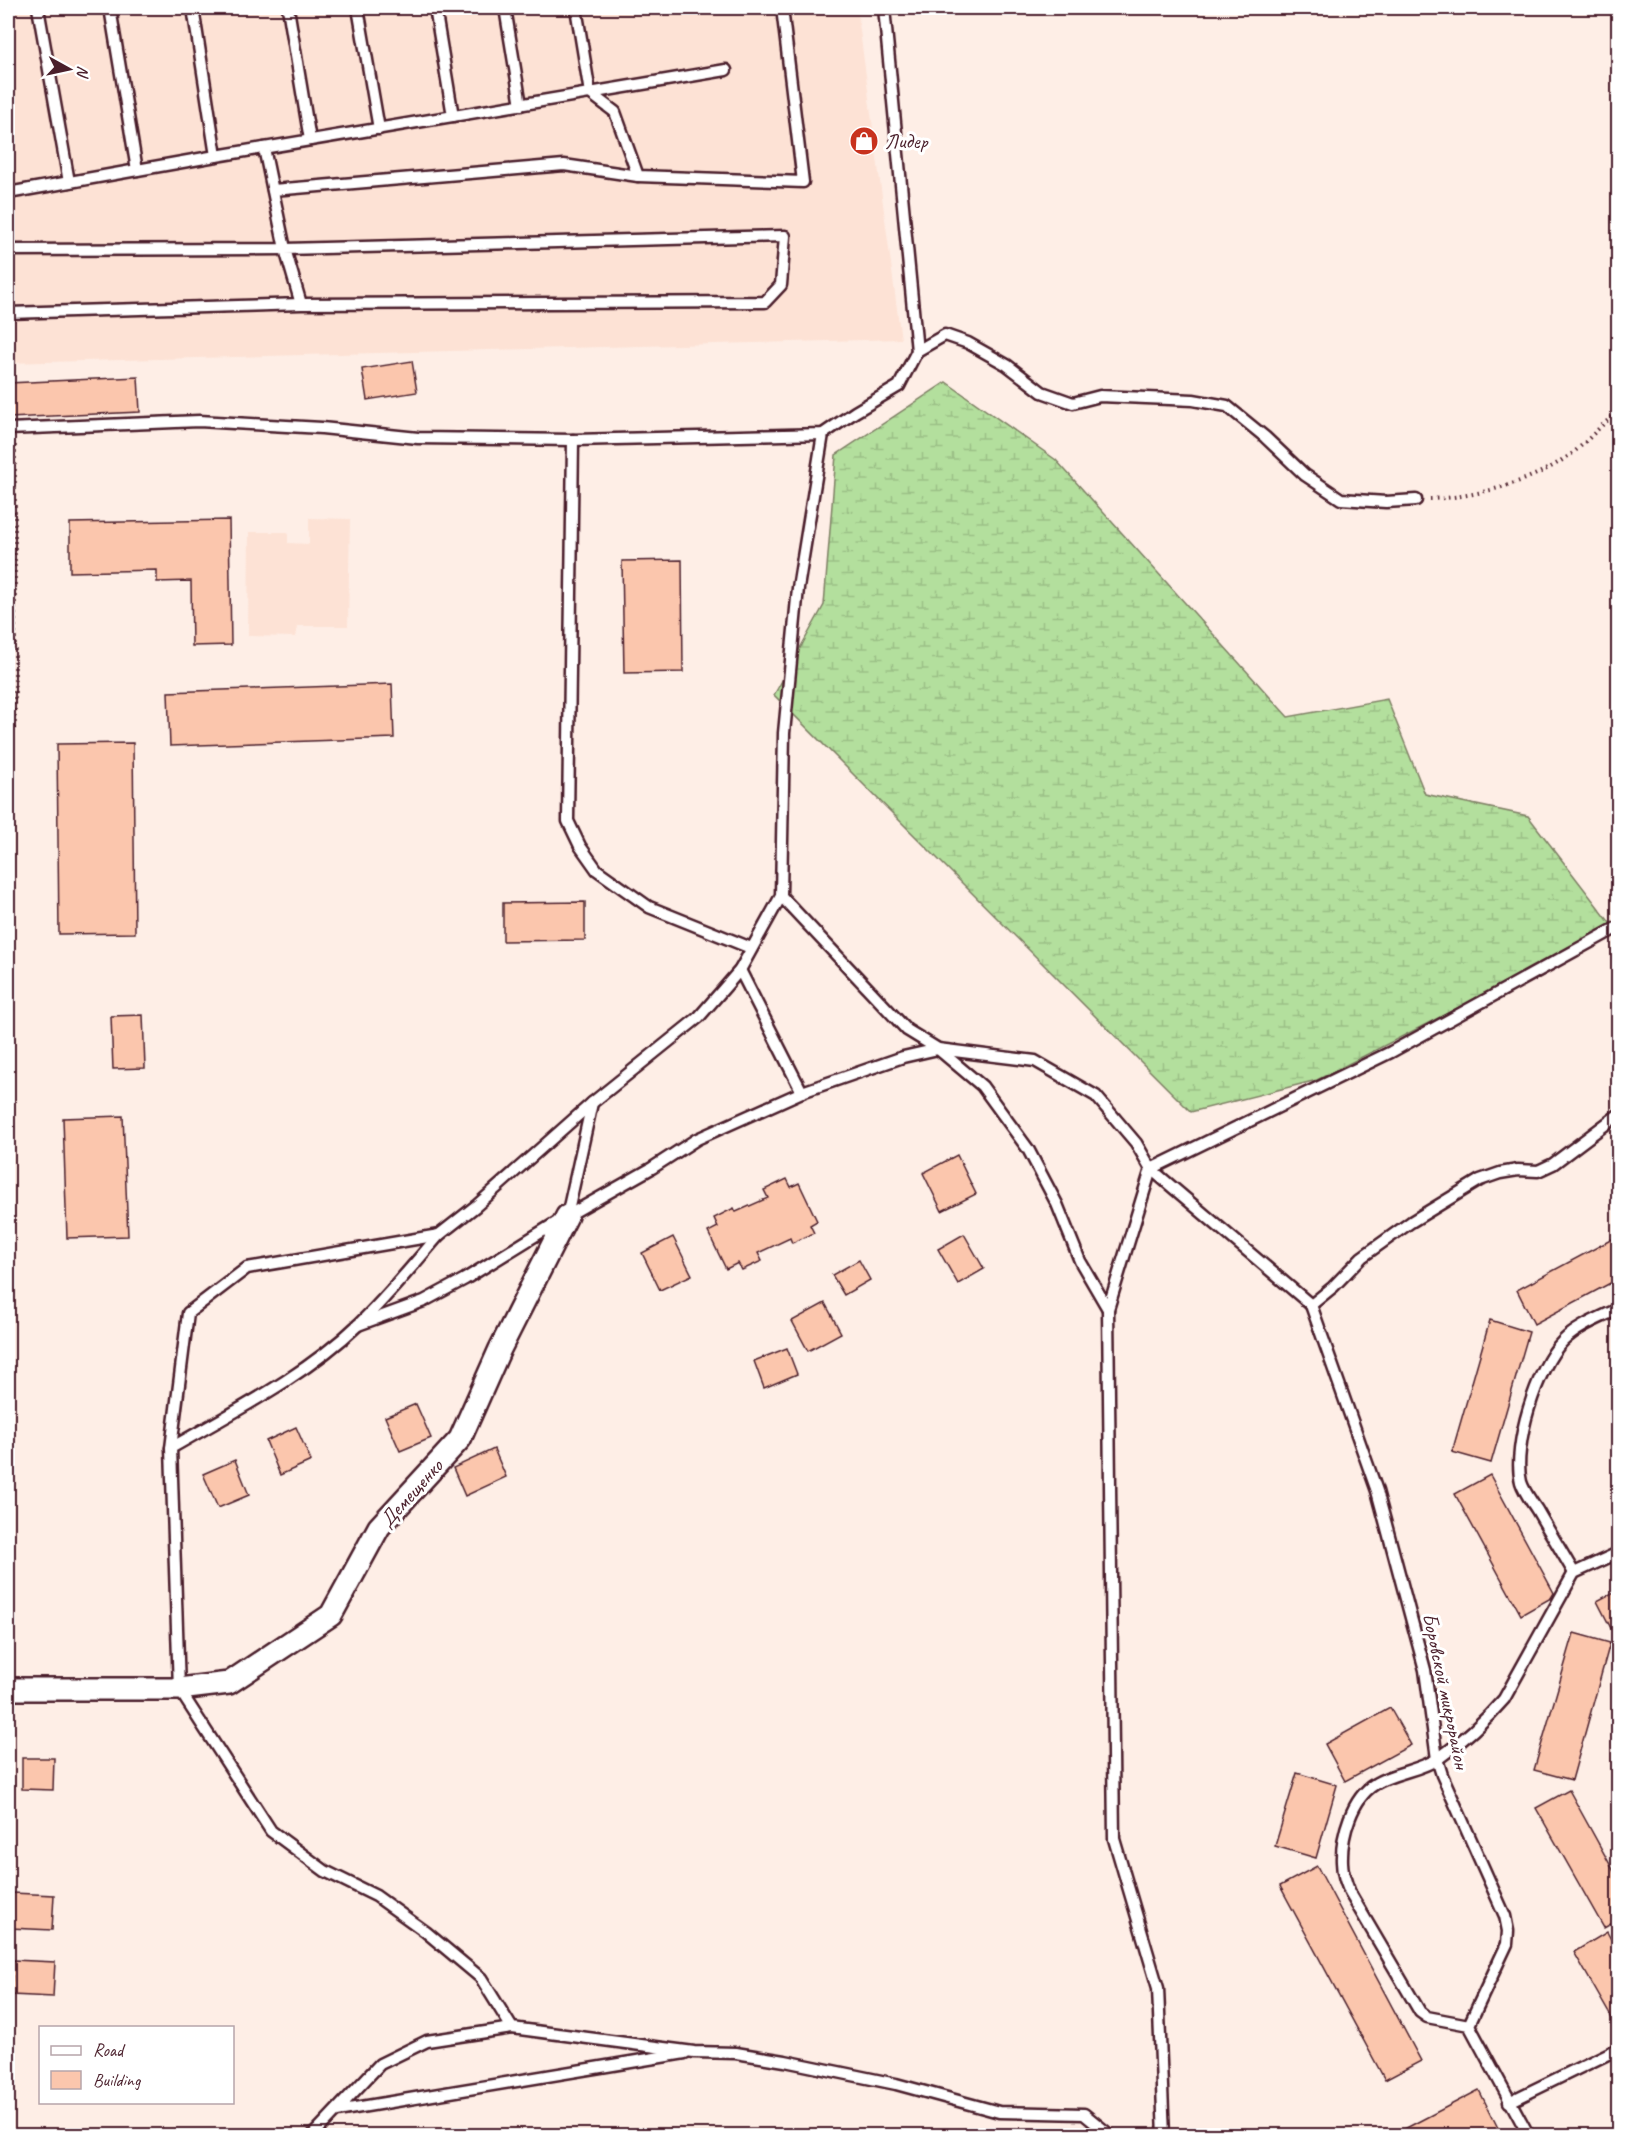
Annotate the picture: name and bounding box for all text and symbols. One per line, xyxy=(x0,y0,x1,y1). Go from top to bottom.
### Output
north arrow xyxy=(39,39,99,99)
text: N xyxy=(72,65,93,80)
shop icon: Лидер xyxy=(848,125,880,157)
place label: Лидер xyxy=(885,128,929,154)
street label: Демещенко xyxy=(374,1452,449,1533)
street label: Боровской микрорайон xyxy=(1417,1611,1476,1773)
legend xyxy=(39,2026,234,2104)
text: Road xyxy=(93,2039,126,2061)
text: Building xyxy=(93,2069,142,2091)

